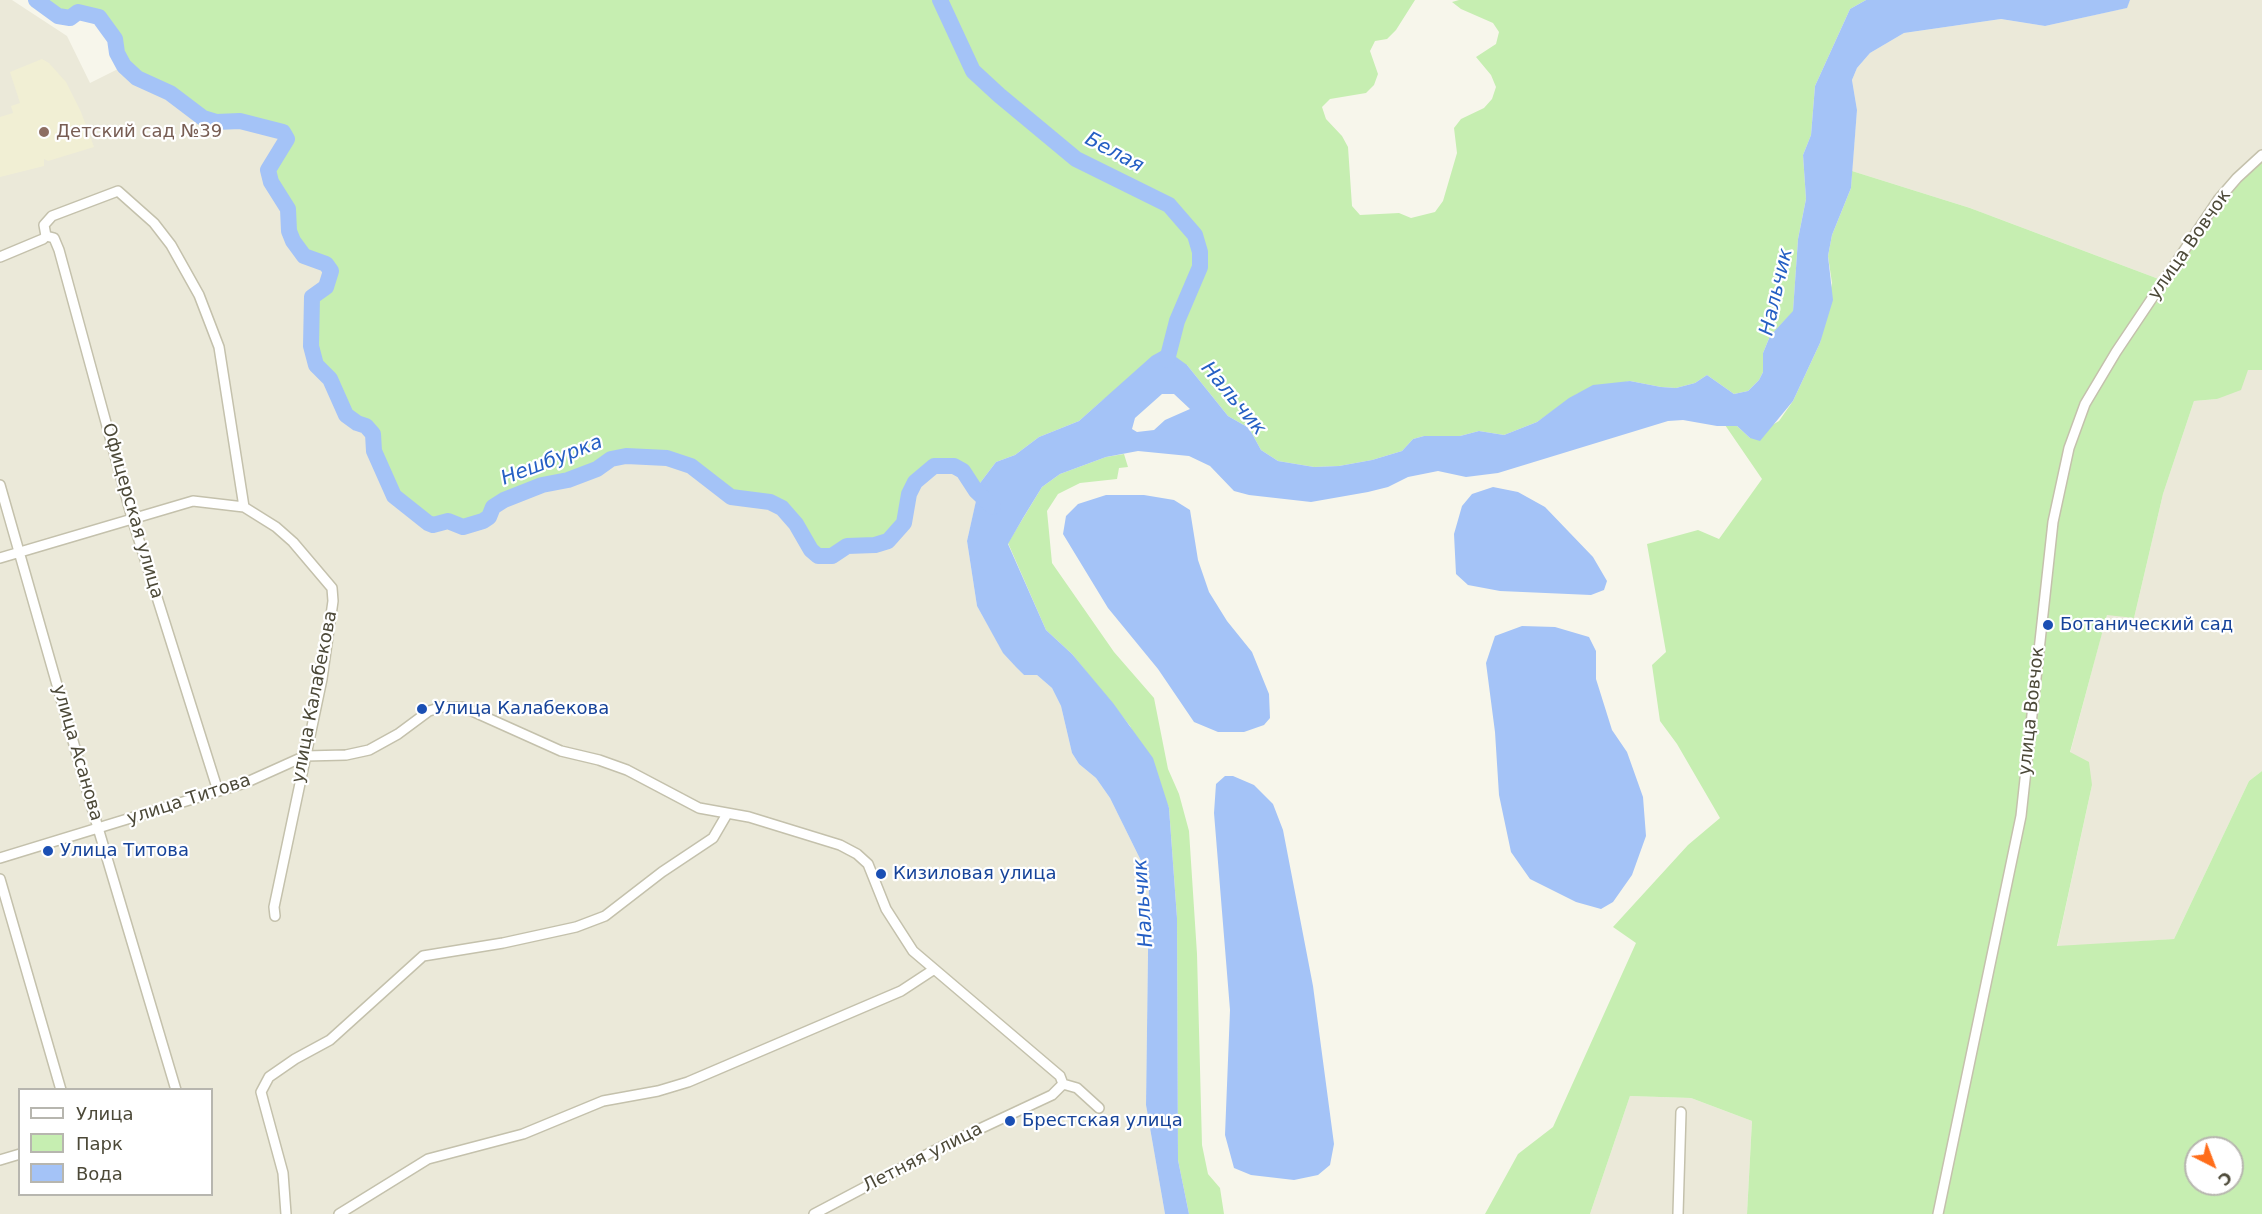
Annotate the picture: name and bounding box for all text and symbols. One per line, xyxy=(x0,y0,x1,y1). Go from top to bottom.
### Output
place label: Детский сад №39 xyxy=(56,121,222,143)
marker: Детский сад №39 xyxy=(37,125,51,139)
water label: Белая xyxy=(1081,128,1147,178)
street label: улица Вовчок xyxy=(2144,186,2236,304)
water label: Нальчик xyxy=(1755,246,1799,338)
water label: Нальчик xyxy=(1195,357,1271,441)
street label: Офицерская улица xyxy=(97,421,167,601)
water label: Нешбурка xyxy=(498,431,606,491)
street label: улица Калабекова xyxy=(288,609,342,785)
place label: Ботанический сад xyxy=(2060,614,2233,636)
marker: Ботанический сад xyxy=(2041,618,2055,632)
street label: улица Вовчок xyxy=(2014,646,2050,776)
street label: улица Асанова xyxy=(47,682,107,824)
place label: Улица Калабекова xyxy=(434,698,609,720)
marker: Улица Калабекова xyxy=(415,702,429,716)
street label: улица Титова xyxy=(124,770,254,830)
place label: Улица Титова xyxy=(60,840,189,862)
marker: Улица Титова xyxy=(41,844,55,858)
water label: Нальчик xyxy=(1129,858,1159,948)
place label: Кизиловая улица xyxy=(893,863,1057,885)
marker: Кизиловая улица xyxy=(874,867,888,881)
legend xyxy=(18,1088,213,1196)
text: Улица xyxy=(76,1103,133,1124)
place label: Брестская улица xyxy=(1022,1110,1183,1132)
marker: Брестская улица xyxy=(1003,1114,1017,1128)
street label: Летняя улица xyxy=(860,1119,986,1197)
text: Парк xyxy=(76,1133,123,1154)
north arrow xyxy=(2184,1136,2244,1196)
text: Вода xyxy=(76,1163,123,1184)
text: С xyxy=(2214,1167,2236,1189)

